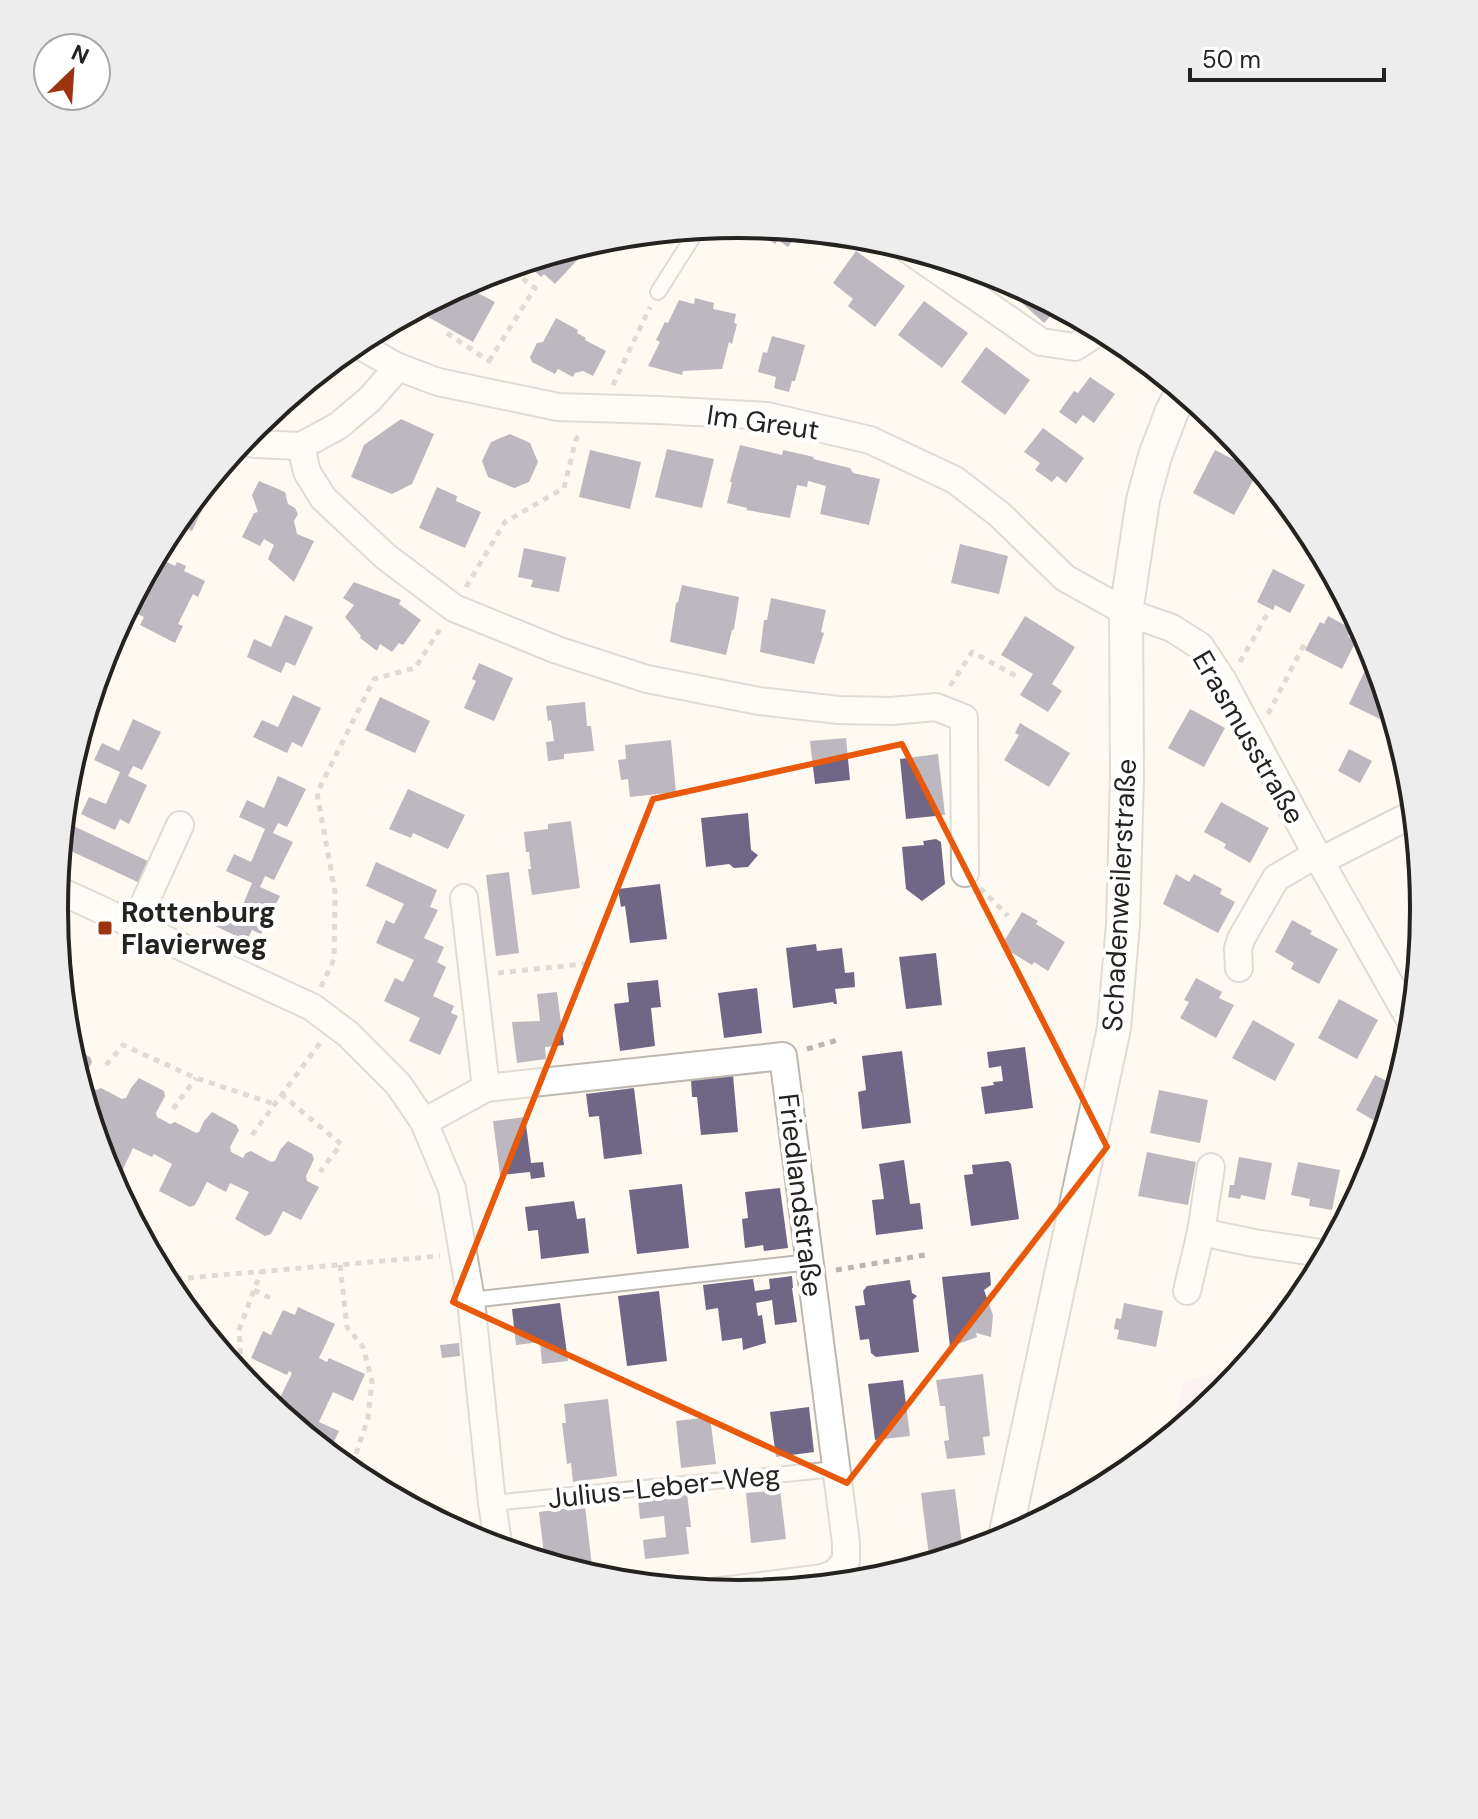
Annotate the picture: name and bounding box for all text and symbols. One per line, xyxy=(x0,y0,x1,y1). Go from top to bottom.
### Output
north arrow xyxy=(32,32,112,112)
scale bar xyxy=(1190,32,1384,82)
text: N xyxy=(67,38,94,71)
text: 50 m xyxy=(1202,44,1261,75)
street label: Im Greut xyxy=(704,396,821,449)
street label: Erasmusstraße xyxy=(1184,644,1313,831)
street label: Schadenweilerstraße xyxy=(1094,758,1145,1032)
place label: Rottenburg Flavierweg xyxy=(121,894,276,963)
marker: Rottenburg Flavierweg xyxy=(96,919,114,937)
street label: Friedlandstraße xyxy=(770,1091,831,1299)
street label: Julius-Leber-Weg xyxy=(546,1456,782,1517)

